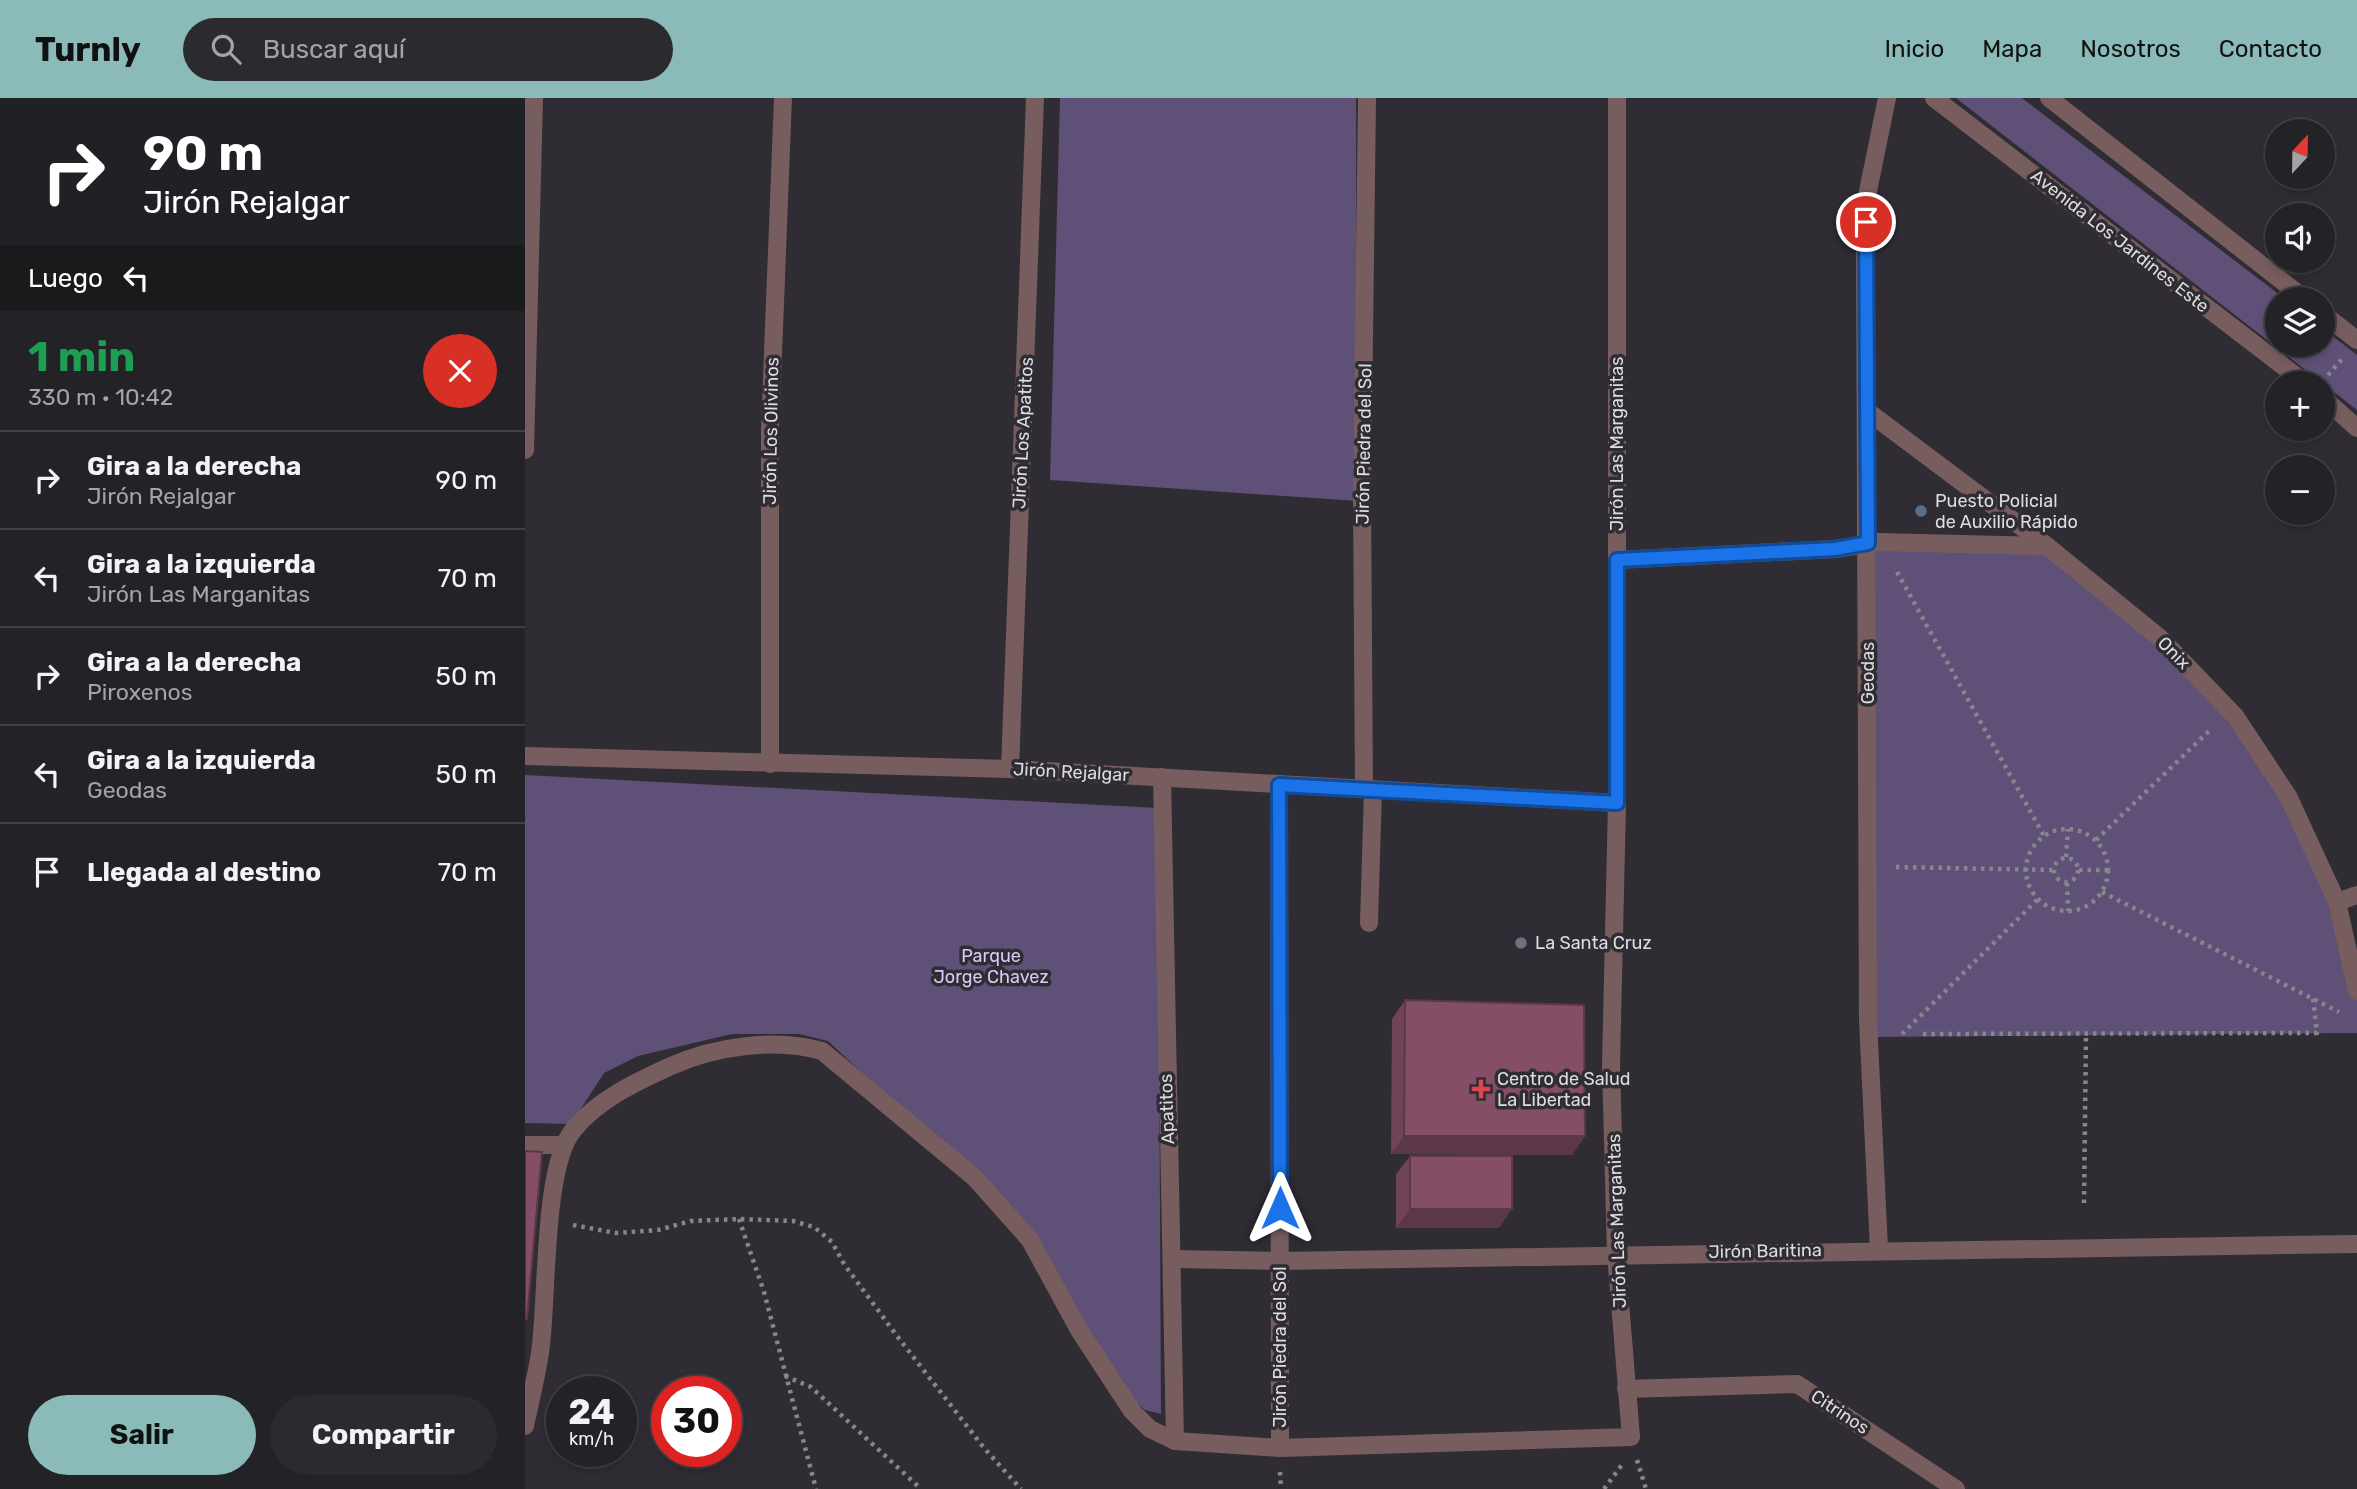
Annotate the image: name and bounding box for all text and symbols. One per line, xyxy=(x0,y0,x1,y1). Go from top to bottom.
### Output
search box xyxy=(183,18,673,81)
text: Turnly xyxy=(35,30,141,69)
icon: search xyxy=(207,30,245,68)
text: Buscar aquí xyxy=(263,34,405,65)
text: Inicio xyxy=(1885,35,1944,63)
text: Mapa xyxy=(1982,35,2042,63)
text: Nosotros xyxy=(2080,35,2181,63)
text: Contacto xyxy=(2219,35,2322,63)
north arrow xyxy=(2265,119,2335,189)
map controls xyxy=(2265,119,2335,525)
text: 90 m xyxy=(143,124,263,182)
icon: right xyxy=(28,126,119,217)
street label: Avenida Los Jardines Este xyxy=(2026,165,2214,317)
text: Jirón Rejalgar xyxy=(143,183,350,221)
pin xyxy=(1836,192,1896,252)
icon: arrive xyxy=(1847,203,1885,241)
button: sound xyxy=(2265,203,2335,273)
icon: left xyxy=(117,259,155,297)
text: Luego xyxy=(28,263,103,294)
button: layers xyxy=(2265,287,2335,357)
text: 1 min xyxy=(28,332,135,382)
button: close xyxy=(423,334,497,408)
street label: Jirón Los Apatitos xyxy=(1008,356,1038,510)
street label: Jirón Los Olivinos xyxy=(759,357,783,505)
street label: Jirón Las Marganitas xyxy=(1606,357,1628,531)
street label: Jirón Piedra del Sol xyxy=(1352,363,1376,525)
button: + xyxy=(2265,371,2335,441)
text: 330 m · 10:42 xyxy=(28,383,173,411)
text: Gira a la derecha xyxy=(87,451,301,482)
button: − xyxy=(2265,455,2335,525)
icon: right xyxy=(28,461,66,499)
text: 90 m xyxy=(436,465,497,496)
text: Jirón Rejalgar xyxy=(87,482,236,510)
place label: Puesto Policial de Auxilio Rápido xyxy=(1935,490,2078,533)
marker: Puesto Policial de Auxilio Rápido xyxy=(1913,503,1929,519)
text: Gira a la izquierda xyxy=(87,549,316,580)
icon: left xyxy=(28,559,66,597)
text: 70 m xyxy=(438,563,497,594)
text: Jirón Las Marganitas xyxy=(87,580,310,608)
street label: Onix xyxy=(2153,632,2195,674)
street label: Geodas xyxy=(1857,642,1879,704)
text: Gira a la derecha xyxy=(87,647,301,678)
icon: right xyxy=(28,657,66,695)
text: 50 m xyxy=(436,661,497,692)
text: Piroxenos xyxy=(87,678,193,706)
text: Gira a la izquierda xyxy=(87,745,316,776)
icon: left xyxy=(28,755,66,793)
street label: Jirón Rejalgar xyxy=(1012,758,1130,786)
text: 50 m xyxy=(436,759,497,790)
text: Geodas xyxy=(87,776,167,804)
icon: arrive xyxy=(28,853,66,891)
text: Llegada al destino xyxy=(87,857,321,888)
text: 70 m xyxy=(438,857,497,888)
place label: La Santa Cruz xyxy=(1535,932,1652,954)
marker: La Santa Cruz xyxy=(1513,935,1529,951)
park label: Parque Jorge Chavez xyxy=(933,945,1049,988)
place label: Centro de Salud La Libertad xyxy=(1497,1068,1631,1111)
street label: Apatitos xyxy=(1155,1073,1179,1145)
marker: Centro de Salud La Libertad xyxy=(1471,1079,1491,1099)
street label: Jirón Las Marganitas xyxy=(1603,1133,1631,1309)
position arrow xyxy=(1243,1171,1317,1245)
street label: Jirón Baritina xyxy=(1708,1239,1822,1263)
street label: Jirón Piedra del Sol xyxy=(1269,1266,1291,1428)
speed limit sign: 30 xyxy=(651,1376,742,1467)
street label: Citrinos xyxy=(1807,1385,1873,1439)
text: 24 xyxy=(568,1391,615,1433)
button: Salir xyxy=(28,1395,256,1475)
button: Compartir xyxy=(270,1395,497,1475)
text: km/h xyxy=(569,1428,614,1450)

